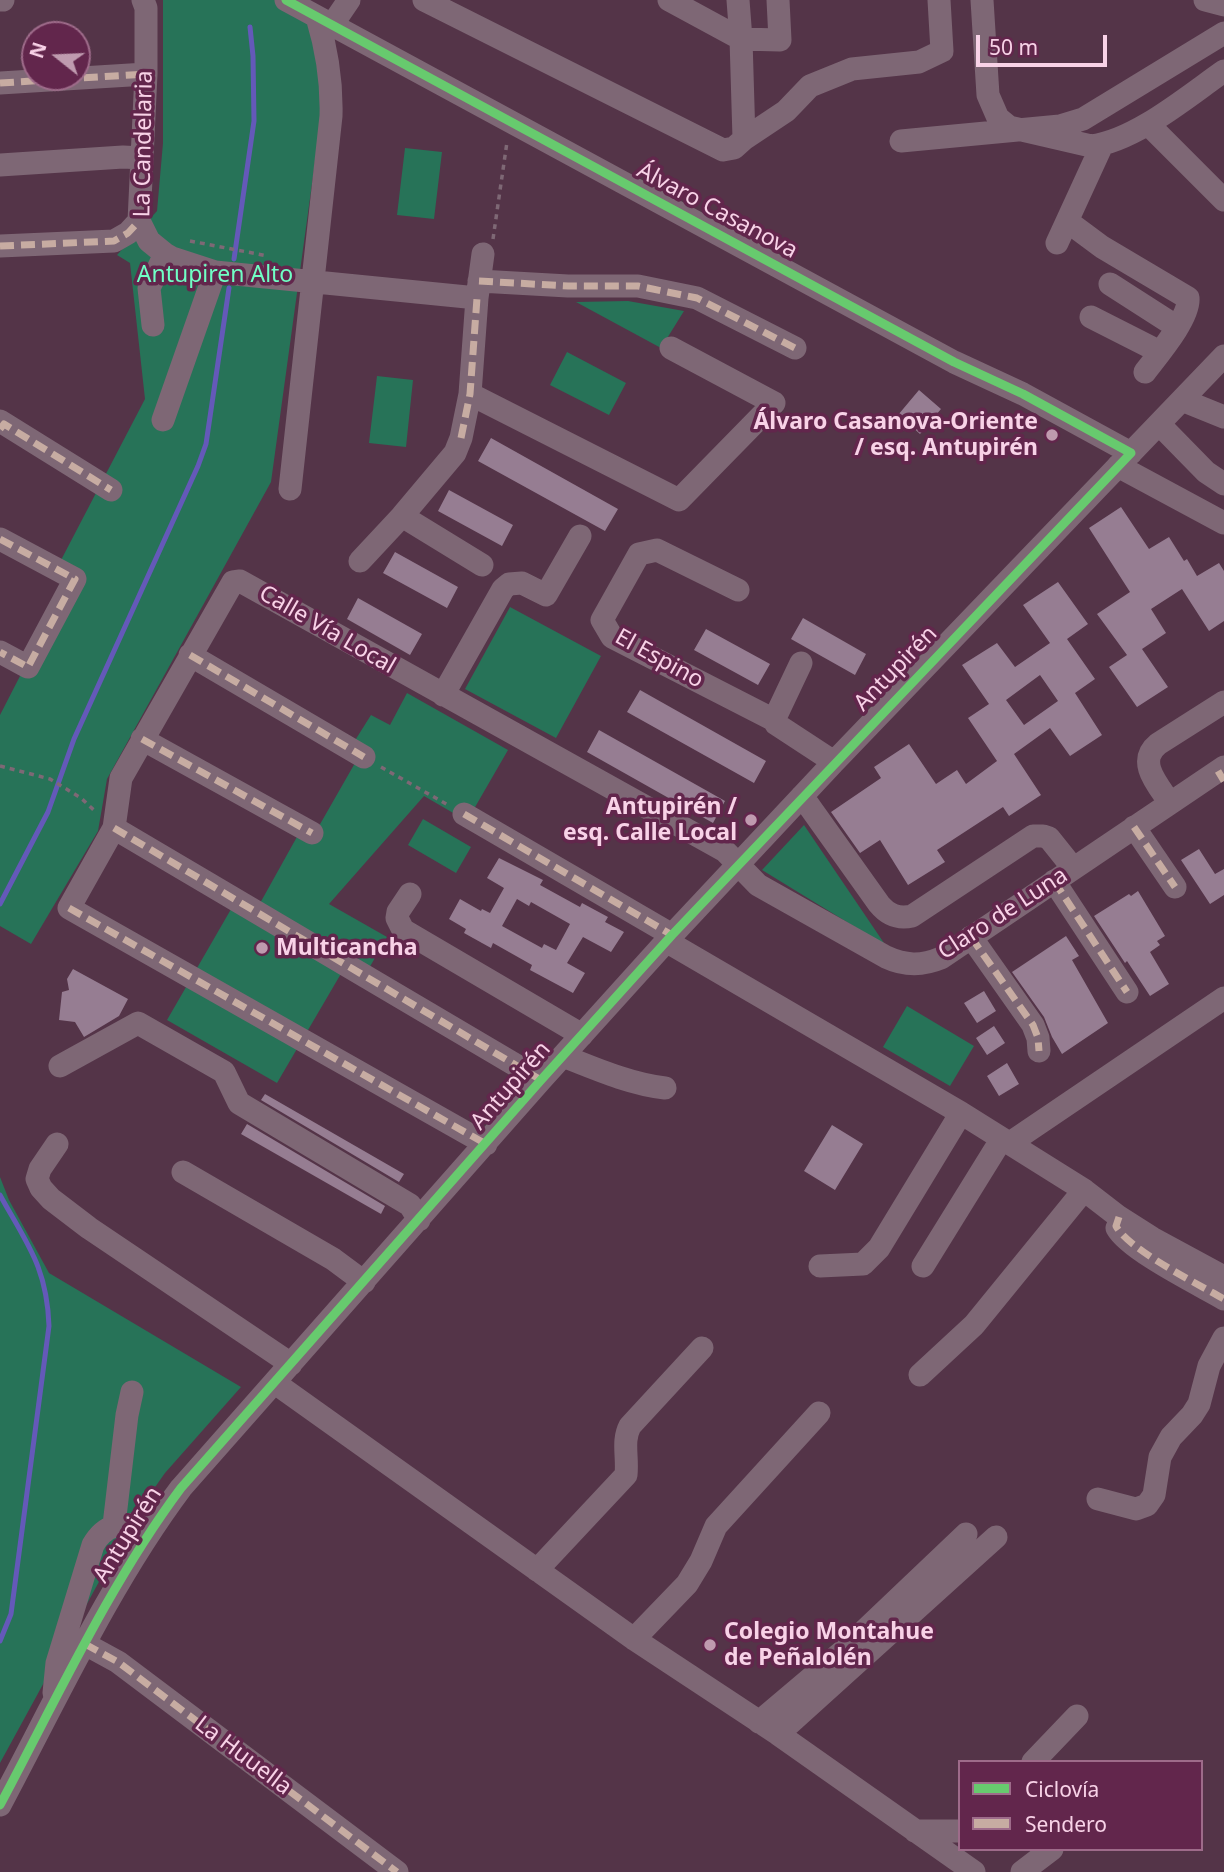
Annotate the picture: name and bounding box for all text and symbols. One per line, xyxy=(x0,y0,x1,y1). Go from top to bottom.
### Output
north arrow xyxy=(21,21,91,91)
scale bar xyxy=(979,21,1110,65)
text: 50 m xyxy=(989,33,1038,61)
text: N xyxy=(23,39,53,62)
street label: La Candelaria xyxy=(129,70,159,218)
street label: Álvaro Casanova xyxy=(632,157,802,265)
park label: Antupiren Alto xyxy=(137,261,293,289)
place label: Álvaro Casanova-Oriente / esq. Antupirén xyxy=(753,408,1038,462)
marker: Álvaro Casanova-Oriente / esq. Antupirén xyxy=(1044,427,1060,443)
street label: Calle Vía Local xyxy=(254,580,400,680)
street label: Antupirén xyxy=(849,621,943,717)
street label: El Espino xyxy=(610,623,708,695)
place label: Antupirén / esq. Calle Local xyxy=(563,793,737,847)
marker: Antupirén / esq. Calle Local xyxy=(743,812,759,828)
street label: Claro de Luna xyxy=(933,862,1073,966)
place label: Multicancha xyxy=(276,934,418,962)
marker: Multicancha xyxy=(254,940,270,956)
street label: Antupirén xyxy=(465,1036,557,1136)
street label: Antupirén xyxy=(88,1482,168,1588)
place label: Colegio Montahue de Peñalolén xyxy=(724,1618,934,1672)
marker: Colegio Montahue de Peñalolén xyxy=(702,1637,718,1653)
street label: La Huuella xyxy=(189,1711,297,1801)
legend xyxy=(958,1760,1203,1851)
text: Ciclovía xyxy=(1025,1775,1099,1803)
text: Sendero xyxy=(1025,1810,1107,1838)

